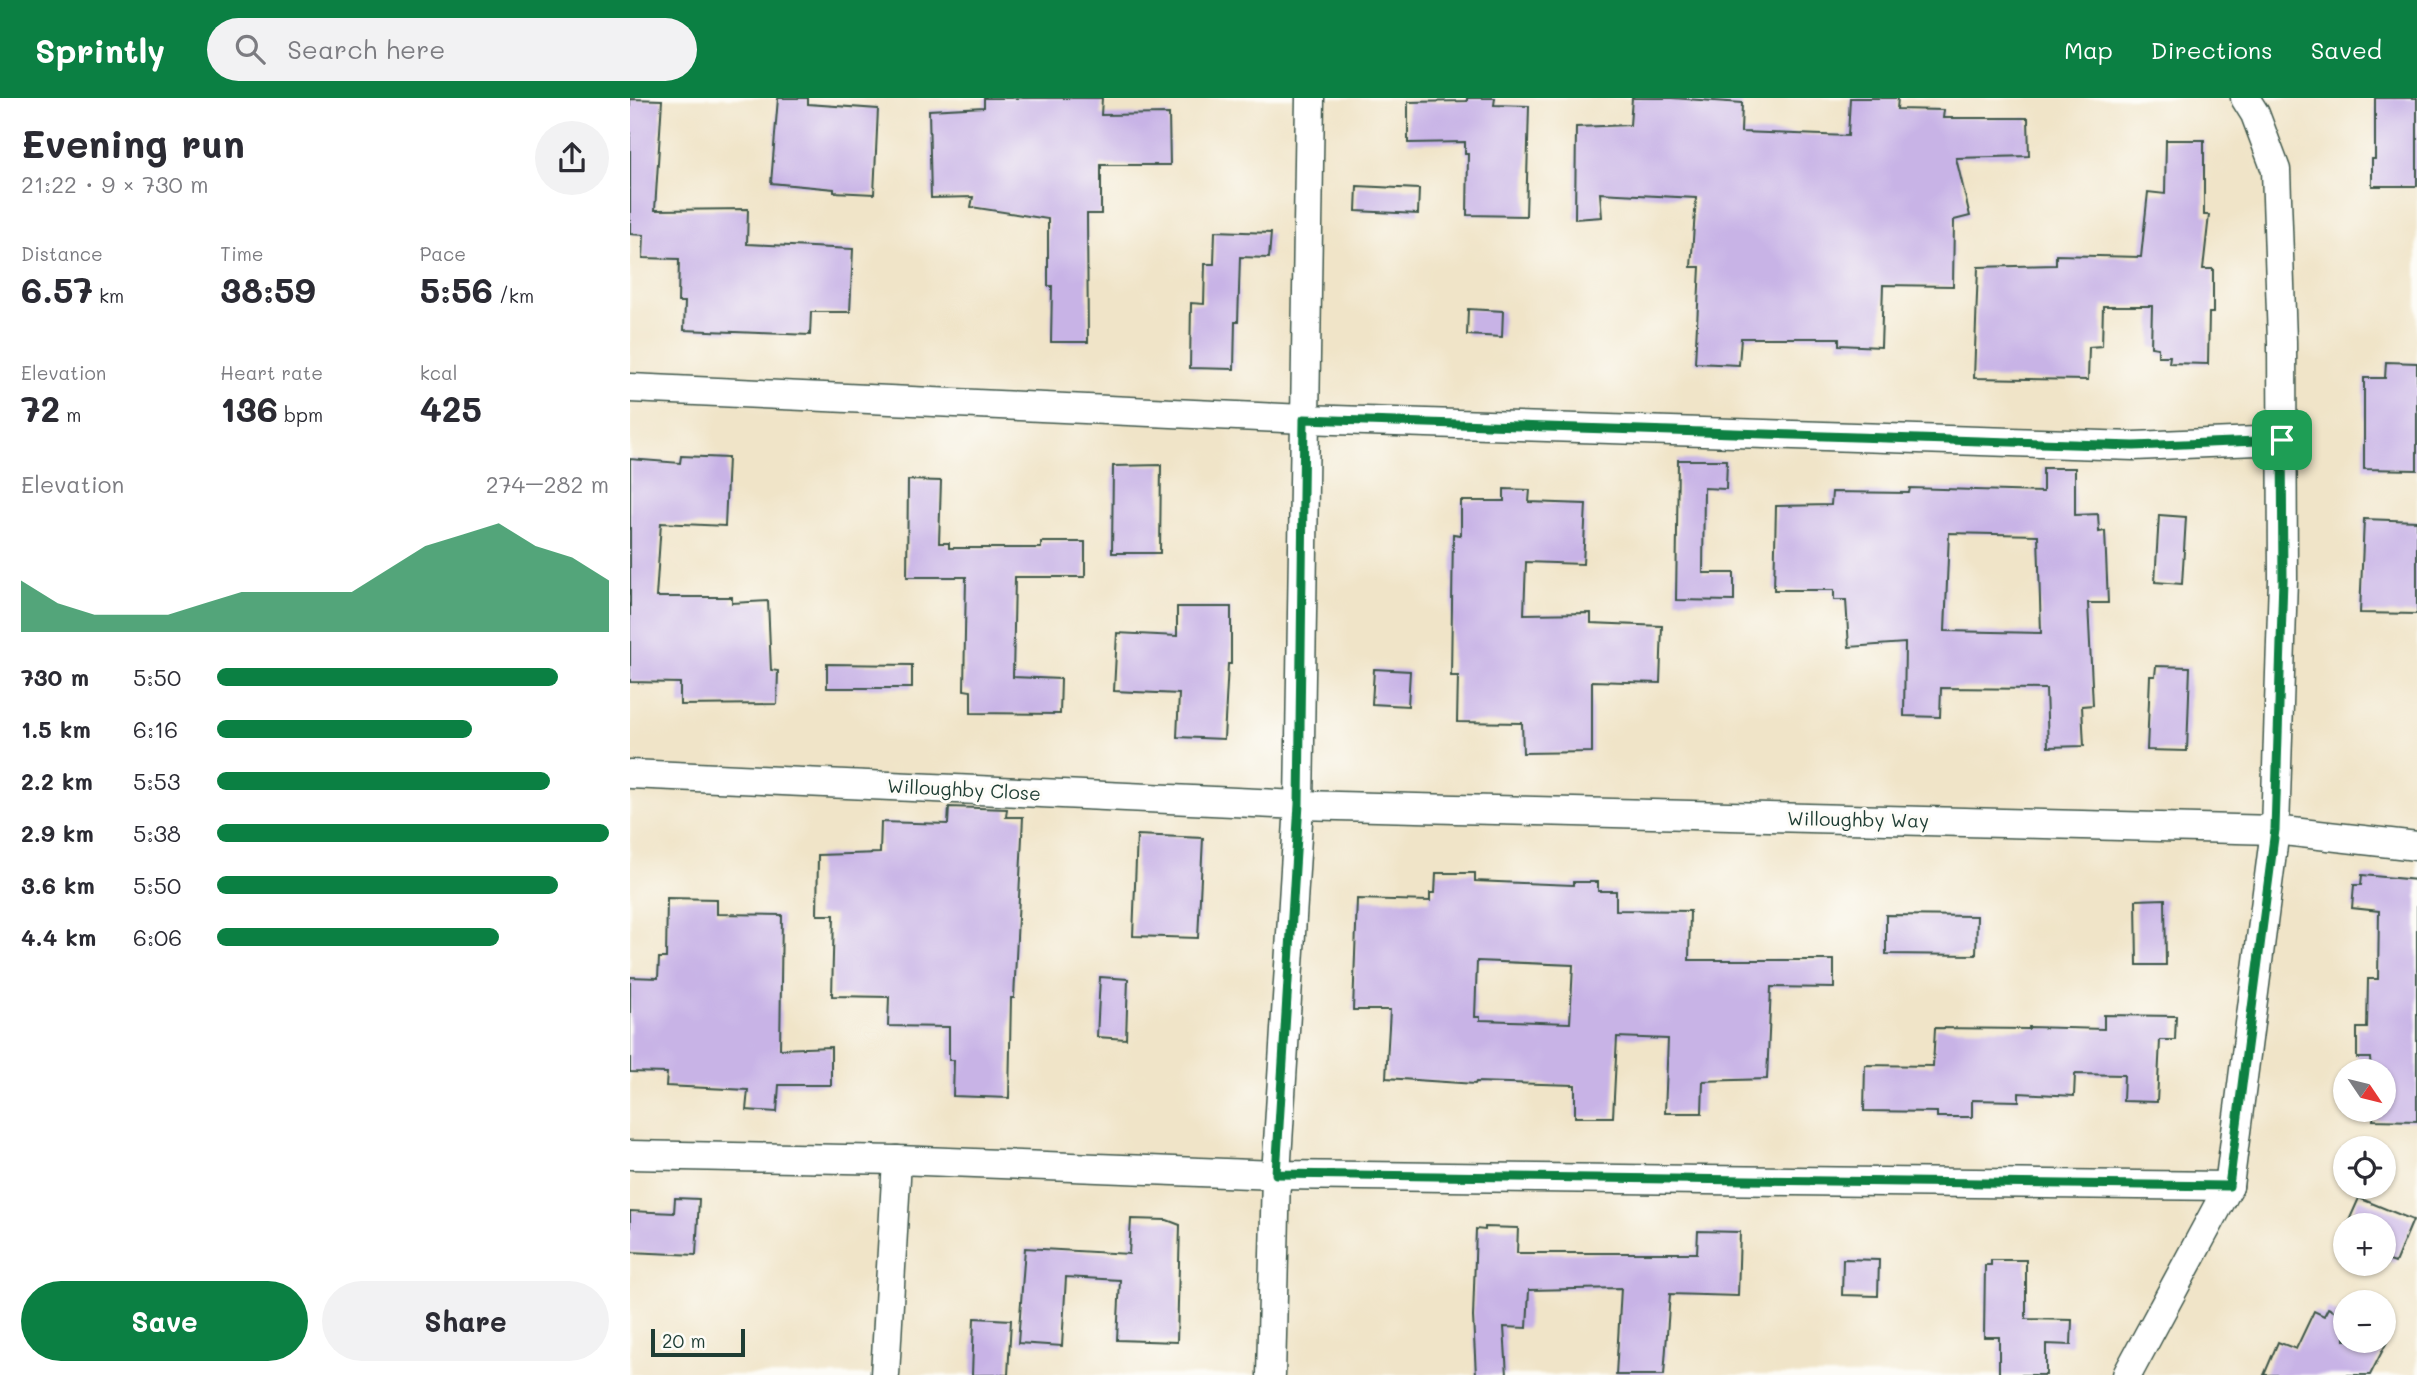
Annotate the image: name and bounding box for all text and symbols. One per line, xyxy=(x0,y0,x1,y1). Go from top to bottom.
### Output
search box xyxy=(207,18,697,81)
text: Sprintly xyxy=(35,28,165,71)
icon: search xyxy=(231,30,269,68)
text: Search here xyxy=(287,32,445,66)
text: Map xyxy=(2064,34,2113,65)
text: Directions xyxy=(2151,34,2273,65)
text: Saved xyxy=(2311,34,2382,65)
text: Evening run xyxy=(21,118,245,168)
button: share xyxy=(535,121,609,195)
text: 21:22 · 9 × 730 m xyxy=(21,169,208,199)
text: Distance xyxy=(21,241,103,266)
text: Time xyxy=(220,241,264,266)
text: Pace xyxy=(420,241,466,266)
text: 6.57 xyxy=(21,266,93,312)
text: 38:59 xyxy=(220,266,316,312)
text: 5:56 xyxy=(420,266,493,312)
text: km xyxy=(93,283,124,308)
text: /km xyxy=(493,283,534,308)
text: Elevation xyxy=(21,360,106,385)
text: Heart rate xyxy=(220,360,323,385)
text: kcal xyxy=(420,360,458,385)
text: 72 xyxy=(21,385,60,431)
text: 136 xyxy=(220,385,278,431)
text: 425 xyxy=(420,385,482,431)
text: m xyxy=(60,402,81,427)
text: bpm xyxy=(278,402,323,427)
pin xyxy=(2252,410,2312,470)
icon: arrive xyxy=(2263,421,2301,459)
text: Elevation xyxy=(21,469,124,499)
text: 274–282 m xyxy=(486,469,609,499)
text: 730 m xyxy=(21,662,89,692)
text: 5:50 xyxy=(133,662,181,692)
text: 1.5 km xyxy=(21,714,91,744)
text: 6:16 xyxy=(133,714,178,744)
text: 2.2 km xyxy=(21,766,93,796)
text: 5:53 xyxy=(133,766,180,796)
street label: Willoughby Close xyxy=(886,772,1042,806)
street label: Willoughby Way xyxy=(1787,805,1929,833)
text: 2.9 km xyxy=(21,818,94,848)
text: 5:38 xyxy=(133,818,181,848)
text: 3.6 km xyxy=(21,870,95,900)
text: 5:50 xyxy=(133,870,181,900)
text: 4.4 km xyxy=(21,922,96,952)
text: 6:06 xyxy=(133,922,182,952)
north arrow xyxy=(2333,1059,2396,1122)
map controls xyxy=(2333,1059,2396,1353)
button: locate xyxy=(2333,1136,2396,1199)
button: + xyxy=(2333,1213,2396,1276)
button: Save xyxy=(21,1281,308,1361)
button: Share xyxy=(322,1281,609,1361)
button: − xyxy=(2333,1290,2396,1353)
scale bar xyxy=(651,1326,746,1358)
text: 20 m xyxy=(662,1328,706,1353)

